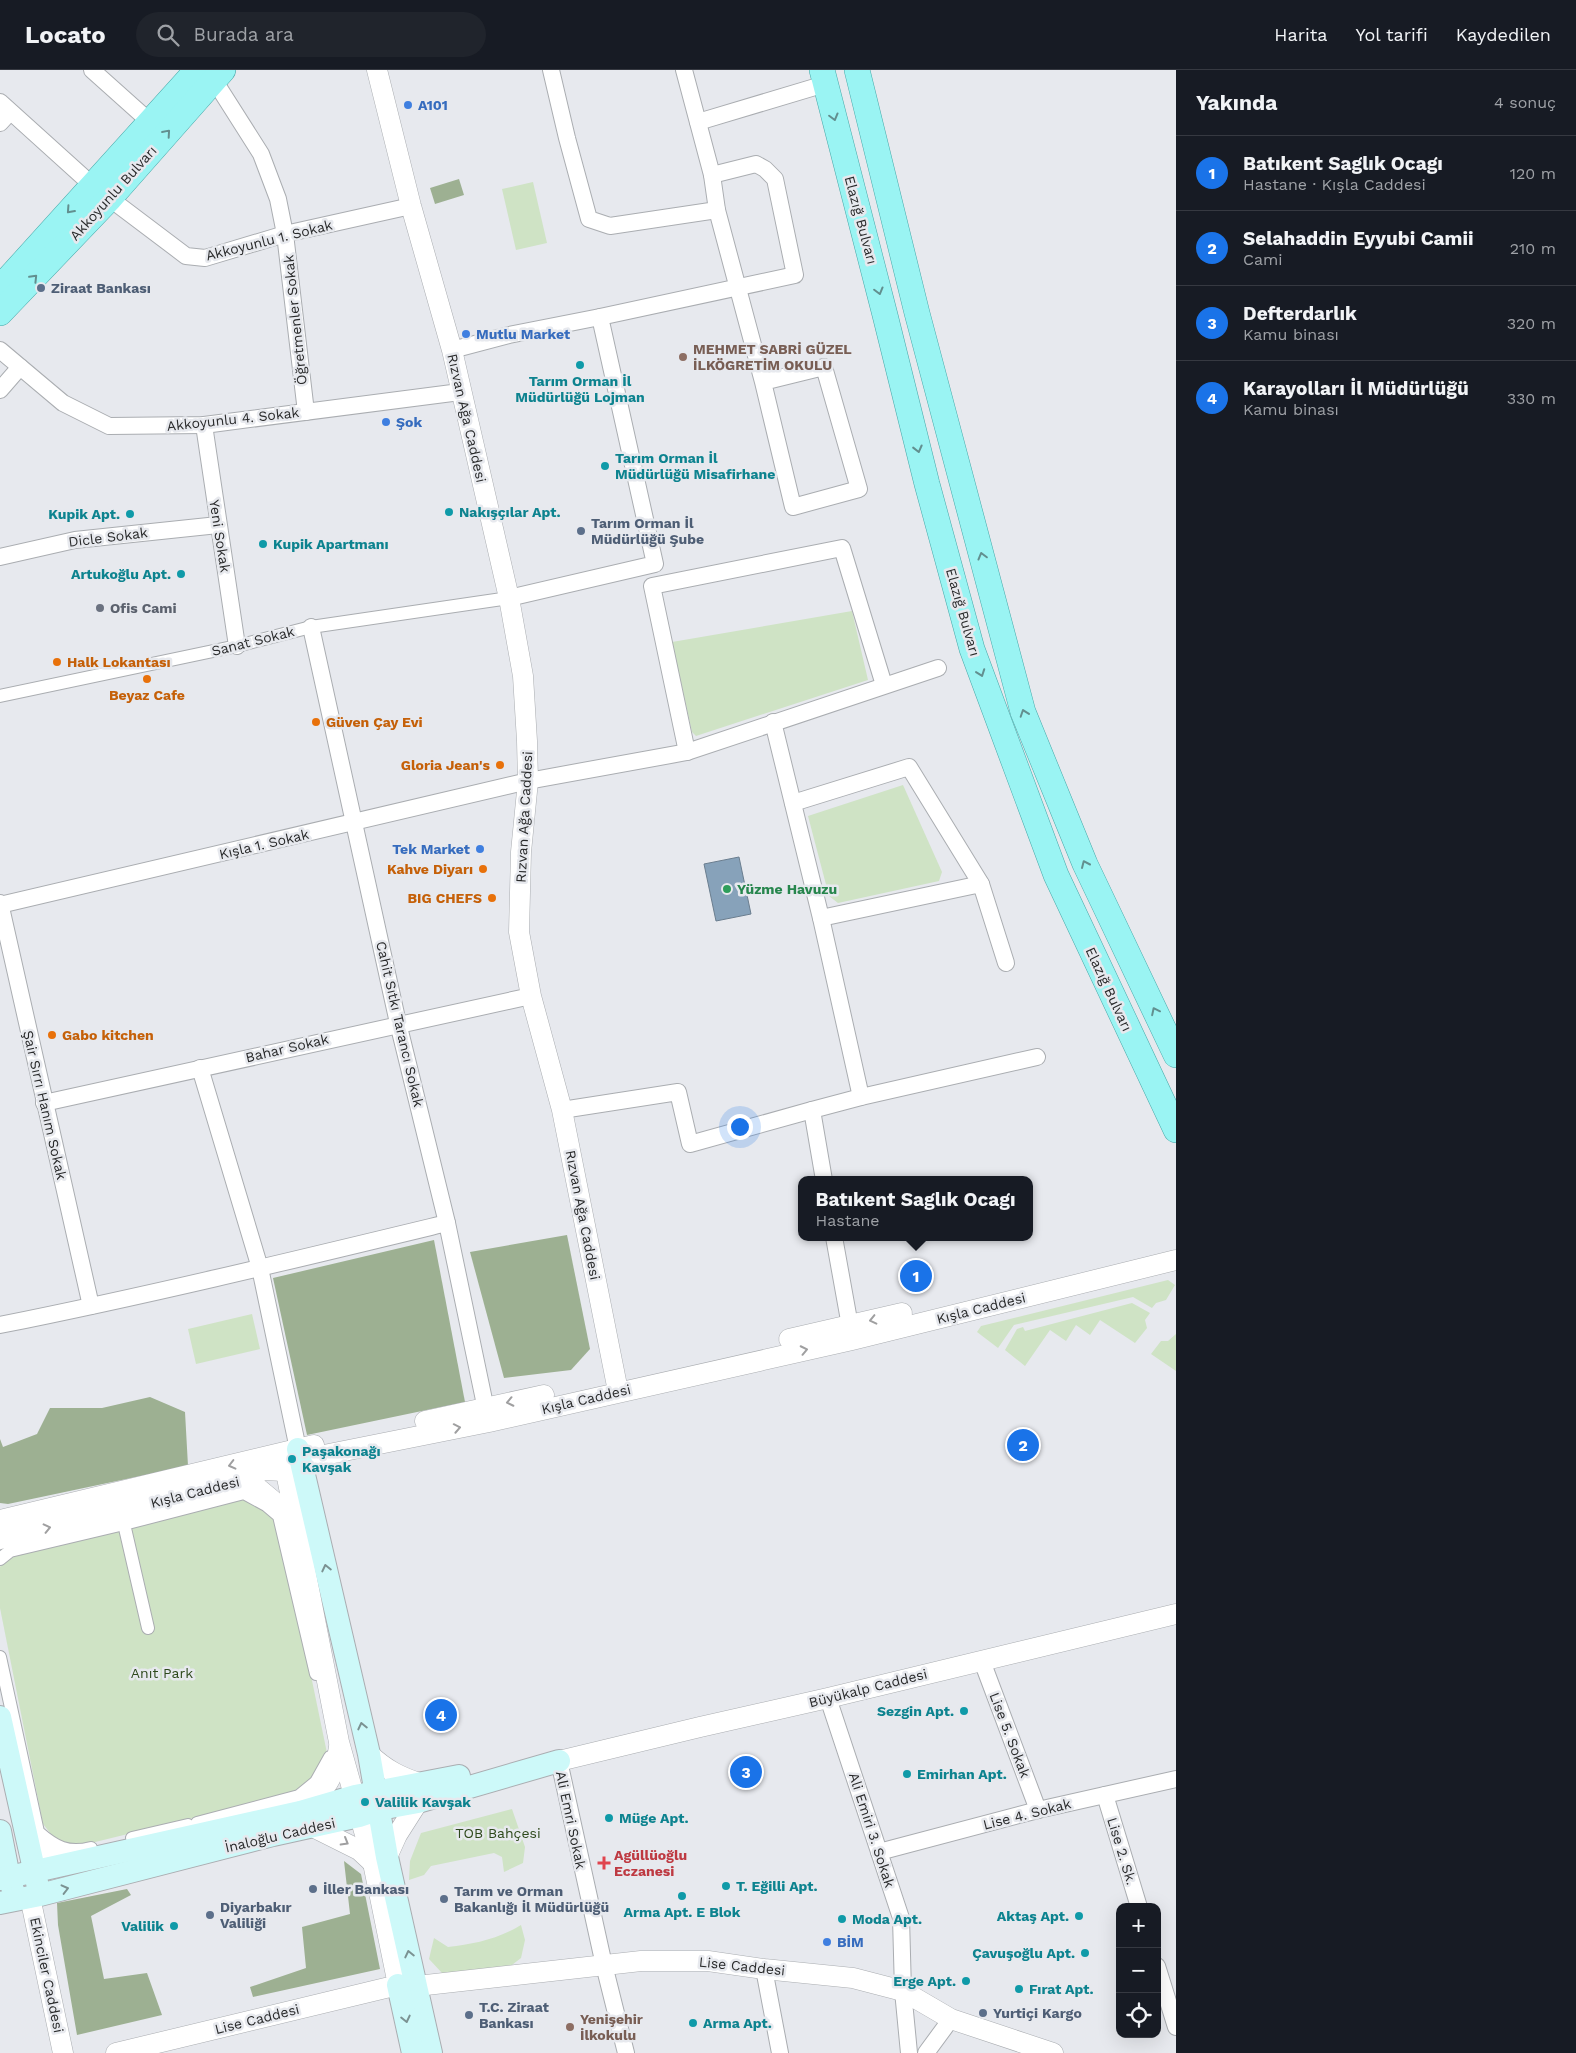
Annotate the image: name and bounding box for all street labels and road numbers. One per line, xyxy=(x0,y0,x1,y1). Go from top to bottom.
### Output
street label: Akkoyunlu Bulvarı xyxy=(66,142,160,244)
street label: Elazığ Bulvarı xyxy=(842,174,880,266)
street label: Akkoyunlu 1. Sokak xyxy=(204,217,334,263)
street label: Öğretmenler Sokak xyxy=(280,254,310,386)
street label: Rızvan Ağa Caddesi xyxy=(444,352,490,484)
street label: Akkoyunlu 4. Sokak xyxy=(166,404,300,434)
street label: Yeni Sokak xyxy=(206,499,234,573)
street label: Dicle Sokak xyxy=(67,524,149,550)
street label: Elazığ Bulvarı xyxy=(943,566,983,658)
street label: Sanat Sokak xyxy=(210,623,296,659)
street label: Rızvan Ağa Caddesi xyxy=(513,751,535,883)
street label: Kışla 1. Sokak xyxy=(218,826,311,862)
street label: Cahit Sıtkı Tarancı Sokak xyxy=(373,940,427,1108)
street label: Elazığ Bulvarı xyxy=(1083,944,1135,1034)
street label: Şair Sırrı Hanım Sokak xyxy=(20,1029,70,1181)
street label: Bahar Sokak xyxy=(244,1031,330,1065)
street label: Rızvan Ağa Caddesi xyxy=(563,1149,603,1281)
street label: Kışla Caddesi xyxy=(935,1289,1027,1327)
street label: Kışla Caddesi xyxy=(540,1381,632,1417)
street label: Kışla Caddesi xyxy=(149,1473,241,1511)
street label: Büyükalp Caddesi xyxy=(807,1666,929,1710)
street label: Lise 5. Sokak xyxy=(986,1690,1034,1780)
street label: Ali Emri Sokak xyxy=(553,1770,589,1870)
street label: Ali Emiri 3. Sokak xyxy=(846,1770,898,1890)
street label: Lise 4. Sokak xyxy=(981,1795,1073,1833)
street label: İnaloğlu Caddesi xyxy=(223,1815,337,1855)
street label: Lise 2. Sk. xyxy=(1104,1815,1140,1887)
street label: Ekinciler Caddesi xyxy=(27,1916,67,2034)
street label: Lise Caddesi xyxy=(698,1954,786,1978)
street label: Lise Caddesi xyxy=(213,2001,301,2037)

